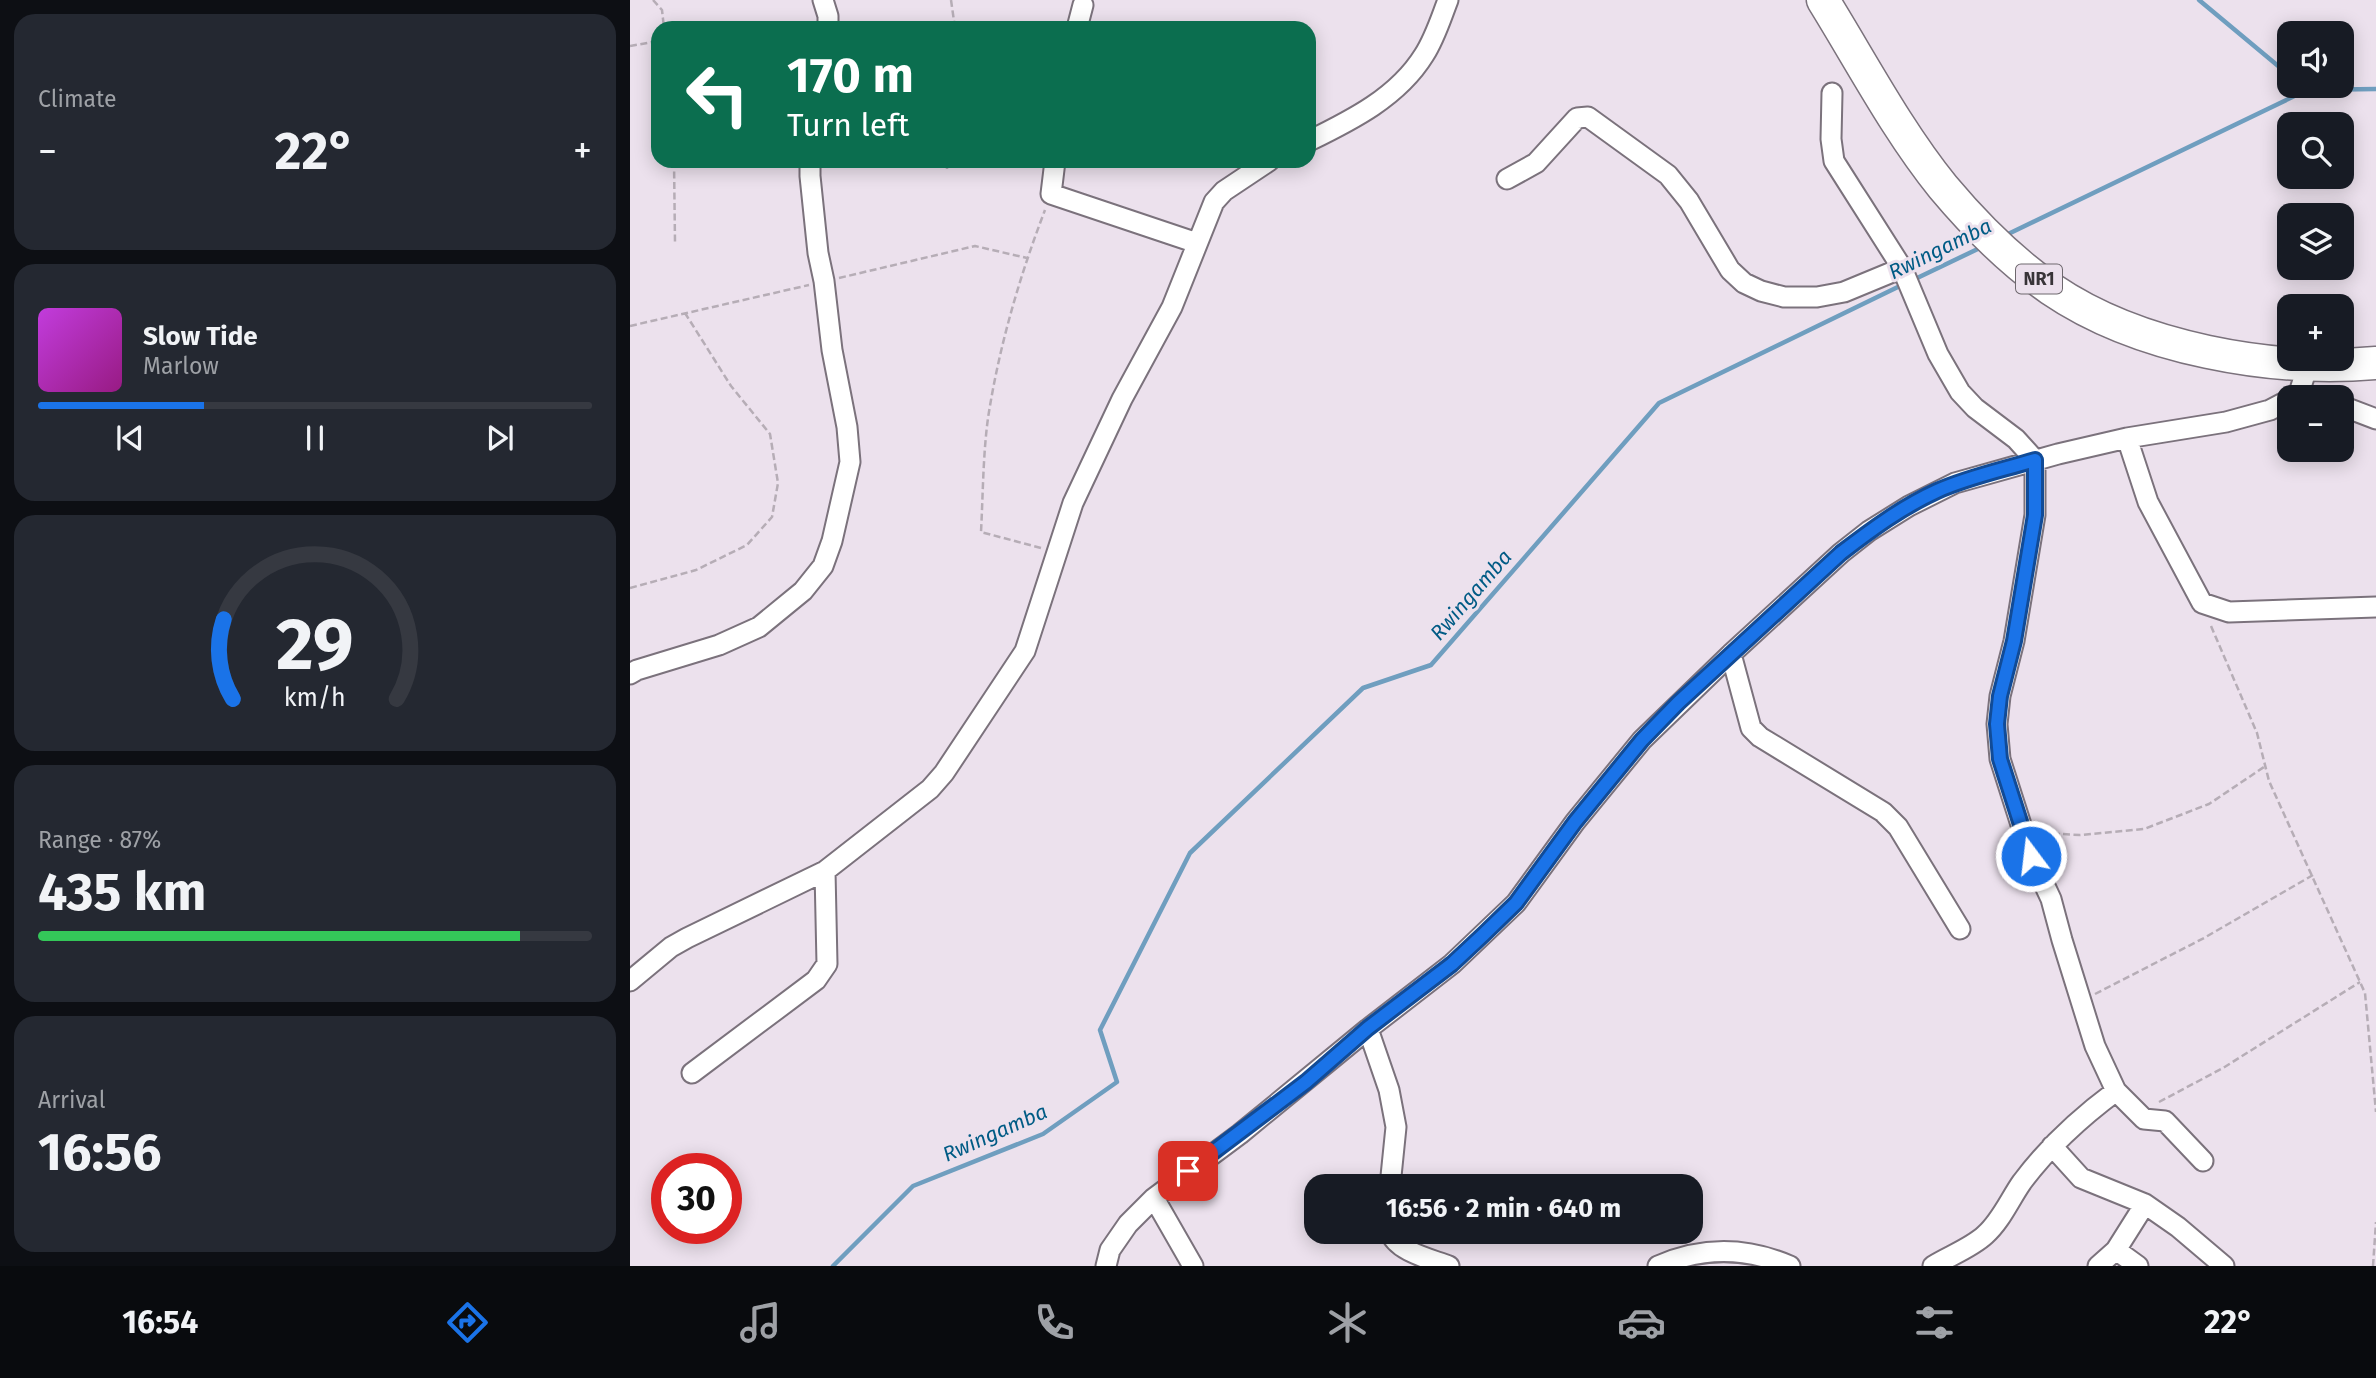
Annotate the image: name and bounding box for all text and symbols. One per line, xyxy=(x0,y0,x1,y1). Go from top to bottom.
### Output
map controls xyxy=(2277,21,2354,462)
button: sound xyxy=(2277,21,2354,98)
text: 170 m xyxy=(787,46,914,105)
icon: left xyxy=(672,49,763,140)
text: Climate xyxy=(38,85,117,113)
text: Turn left xyxy=(787,106,909,144)
button: search xyxy=(2277,112,2354,189)
text: 22° xyxy=(275,120,355,183)
text: − xyxy=(38,128,57,174)
text: + xyxy=(573,128,592,174)
button: layers xyxy=(2277,203,2354,280)
water label: Rwingamba xyxy=(1884,213,1996,285)
road number: NR1 xyxy=(2016,264,2062,293)
button: + xyxy=(2277,294,2354,371)
text: Slow Tide xyxy=(143,321,258,352)
text: Marlow xyxy=(143,352,219,380)
button: − xyxy=(2277,385,2354,462)
icon: previous xyxy=(111,419,149,457)
icon: pause xyxy=(296,419,334,457)
icon: next xyxy=(481,419,519,457)
water label: Rwingamba xyxy=(1425,544,1517,646)
text: 29 xyxy=(276,601,354,688)
text: km/h xyxy=(284,683,346,713)
position arrow xyxy=(1994,819,2068,893)
text: Range · 87% xyxy=(38,826,161,854)
text: 435 km xyxy=(38,861,206,924)
text: Arrival xyxy=(38,1086,105,1114)
water label: Rwingamba xyxy=(939,1098,1051,1168)
text: 16:56 xyxy=(38,1121,162,1184)
pin xyxy=(1158,1141,1218,1201)
icon: arrive xyxy=(1169,1152,1207,1190)
speed limit sign: 30 xyxy=(651,1153,742,1244)
text: 16:56 · 2 min · 640 m xyxy=(1386,1193,1621,1224)
icon: directions xyxy=(443,1298,492,1347)
icon: music xyxy=(736,1298,785,1347)
icon: phone xyxy=(1030,1298,1079,1347)
icon: climate xyxy=(1323,1298,1372,1347)
icon: car xyxy=(1617,1298,1666,1347)
icon: filters xyxy=(1910,1298,1959,1347)
text: 16:54 xyxy=(122,1303,198,1341)
text: 22° xyxy=(2204,1303,2254,1341)

